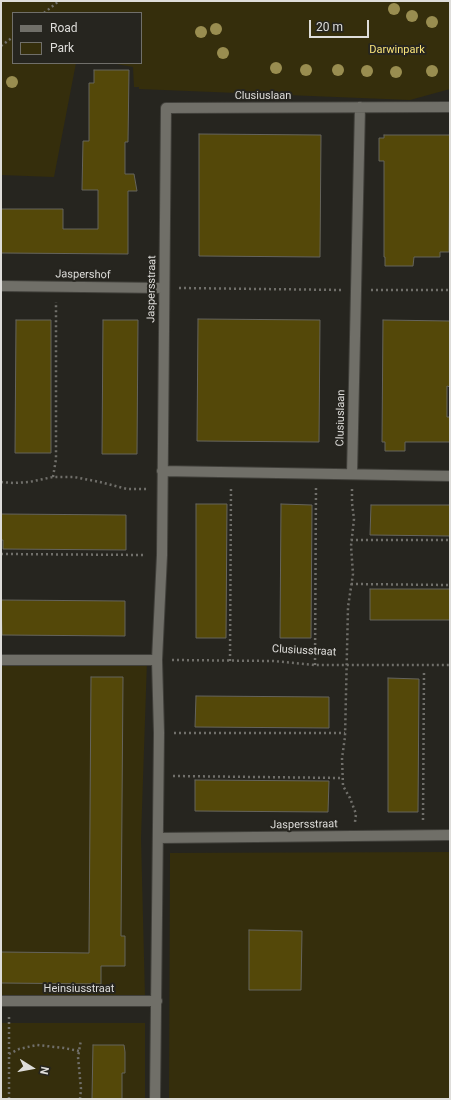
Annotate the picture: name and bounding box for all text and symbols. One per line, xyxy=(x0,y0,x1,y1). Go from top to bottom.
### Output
legend xyxy=(12,12,142,64)
scale bar xyxy=(311,12,371,38)
text: 20 m xyxy=(316,20,343,34)
text: Road xyxy=(50,21,78,35)
text: Park xyxy=(50,41,74,55)
park label: Darwinpark xyxy=(369,43,425,57)
street label: Clusiuslaan xyxy=(235,89,291,103)
street label: Jaspersstraat xyxy=(145,255,159,323)
street label: Jaspershof xyxy=(55,268,111,282)
street label: Clusiuslaan xyxy=(334,390,348,446)
street label: Clusiusstraat xyxy=(272,643,336,659)
street label: Jaspersstraat xyxy=(270,818,338,832)
street label: Heinsiusstraat xyxy=(44,982,114,996)
north arrow xyxy=(12,1048,52,1088)
text: N xyxy=(37,1065,51,1075)

